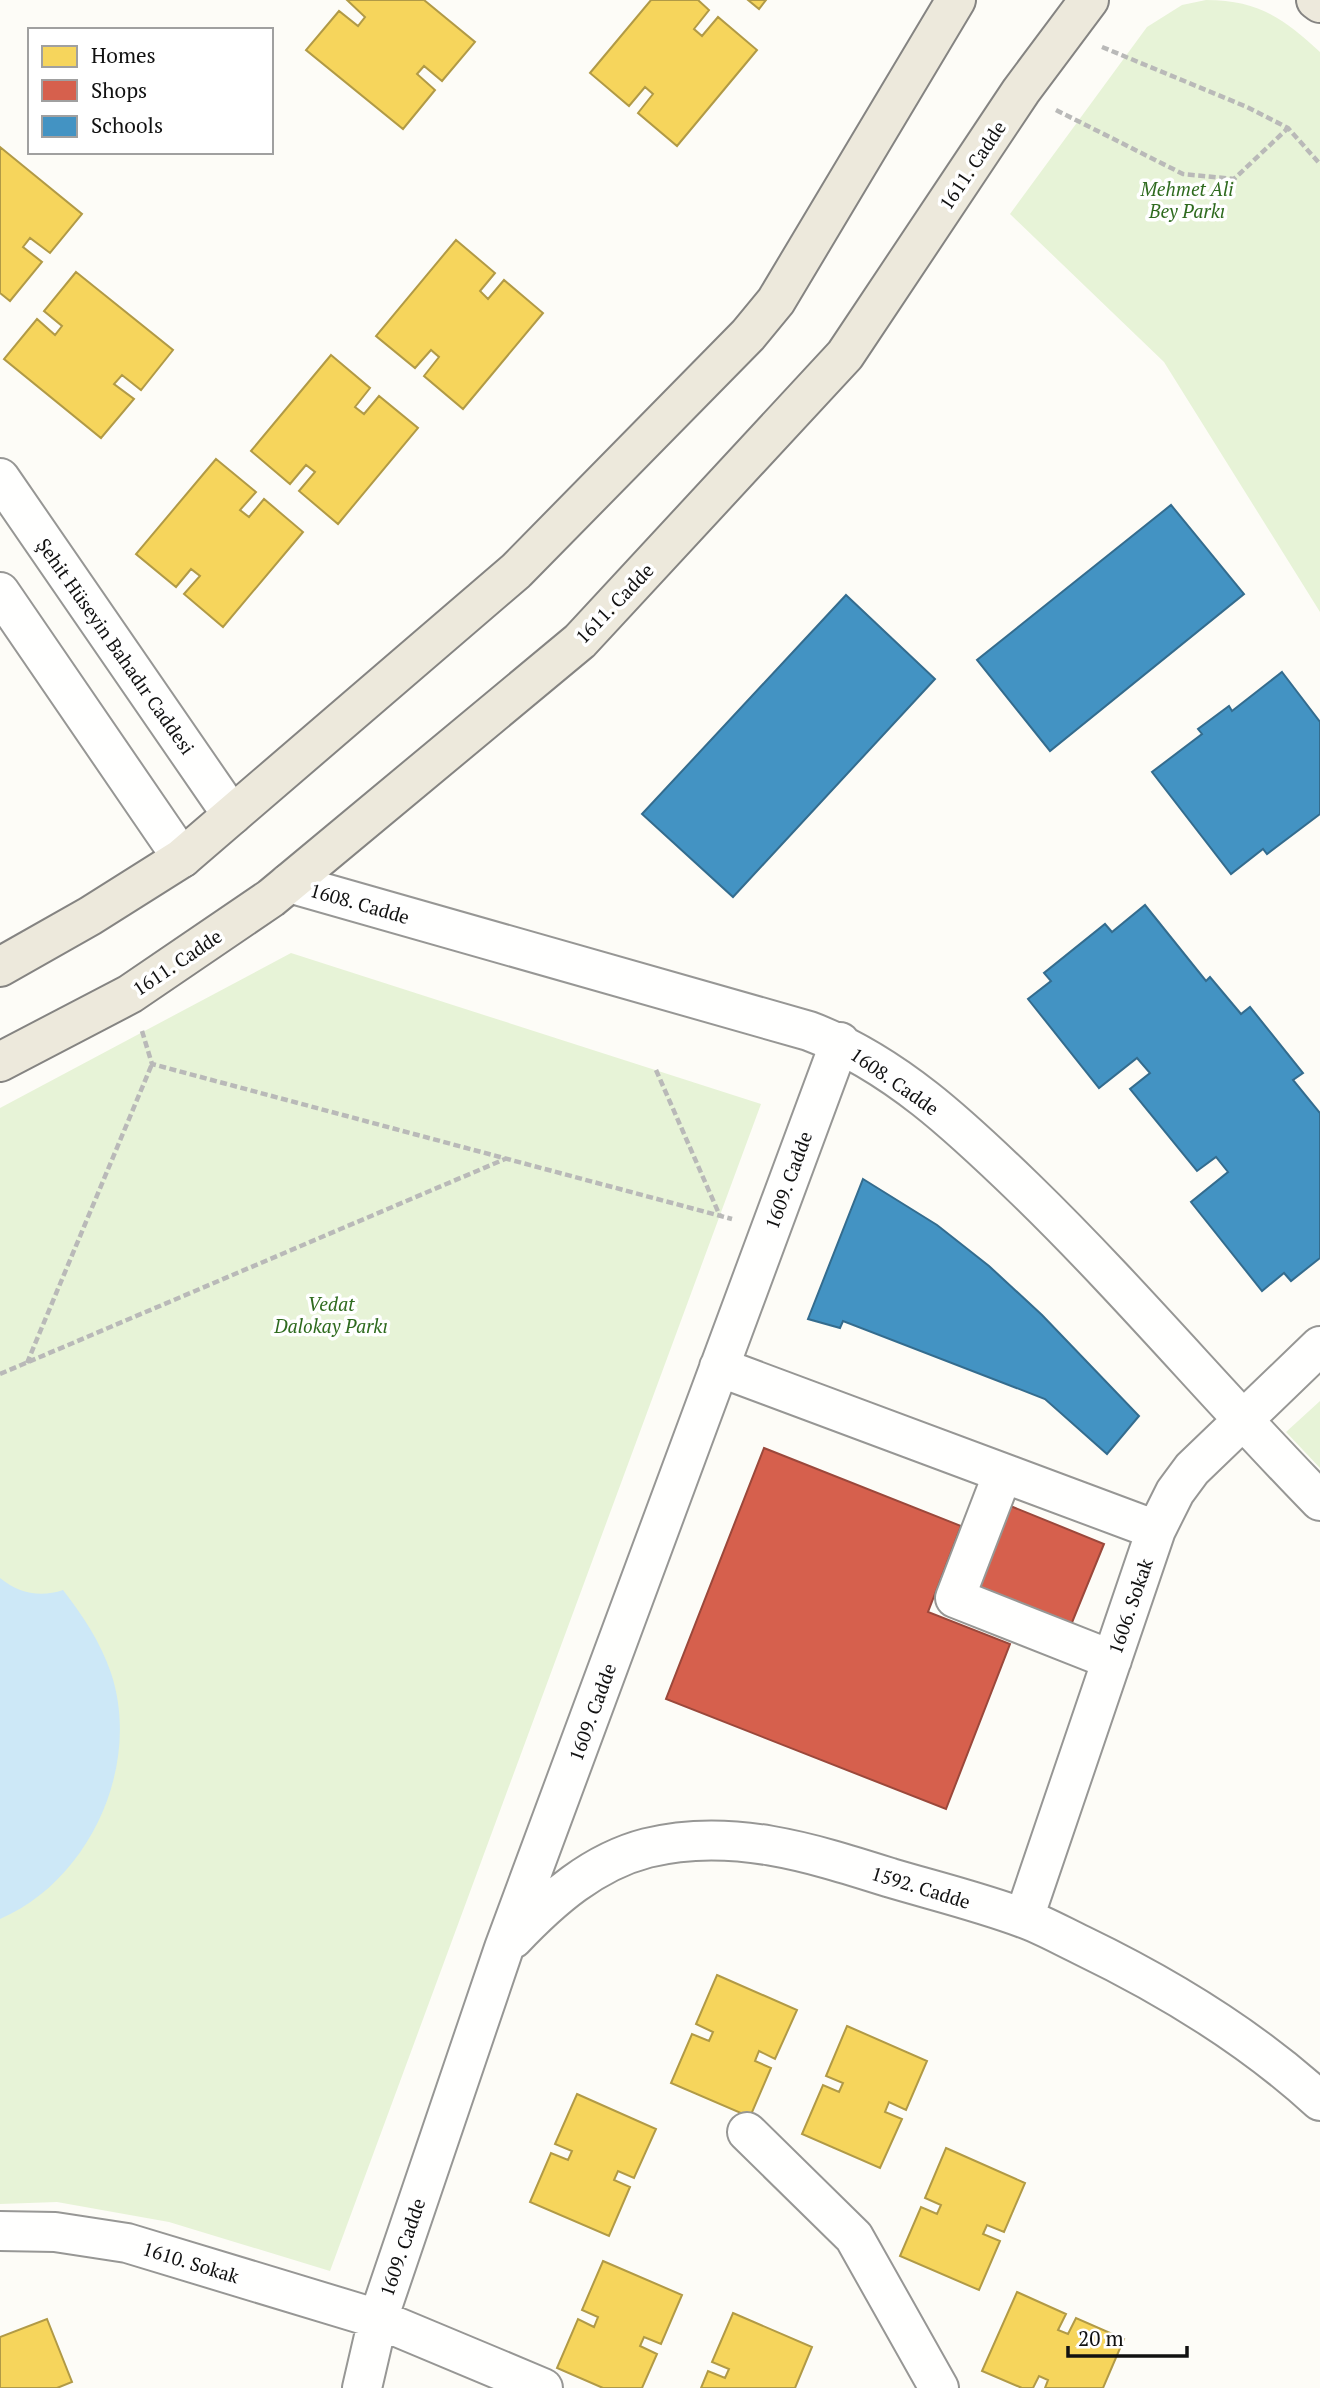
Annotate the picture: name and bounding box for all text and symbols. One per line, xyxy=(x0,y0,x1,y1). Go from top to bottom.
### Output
legend xyxy=(28,28,273,154)
text: Homes xyxy=(91,41,156,69)
text: Shops xyxy=(91,76,147,104)
text: Schools xyxy=(91,111,163,139)
street label: 1611. Cadde xyxy=(933,116,1011,214)
park label: Mehmet Ali Bey Parkı xyxy=(1139,176,1234,223)
street label: Şehit Hüseyin Bahadır Caddesi xyxy=(32,533,200,759)
street label: 1611. Cadde xyxy=(570,558,658,648)
street label: 1608. Cadde xyxy=(307,877,413,929)
street label: 1611. Cadde xyxy=(128,923,226,1001)
street label: 1608. Cadde xyxy=(846,1041,944,1121)
street label: 1609. Cadde xyxy=(759,1128,817,1232)
park label: Vedat Dalokay Parkı xyxy=(273,1291,388,1338)
street label: 1606. Sokak xyxy=(1102,1555,1158,1657)
street label: 1609. Cadde xyxy=(563,1660,621,1764)
street label: 1592. Cadde xyxy=(868,1860,974,1914)
street label: 1609. Cadde xyxy=(374,2195,430,2299)
street label: 1610. Sokak xyxy=(140,2235,242,2289)
scale bar xyxy=(1068,2314,1187,2358)
text: 20 m xyxy=(1078,2324,1124,2352)

